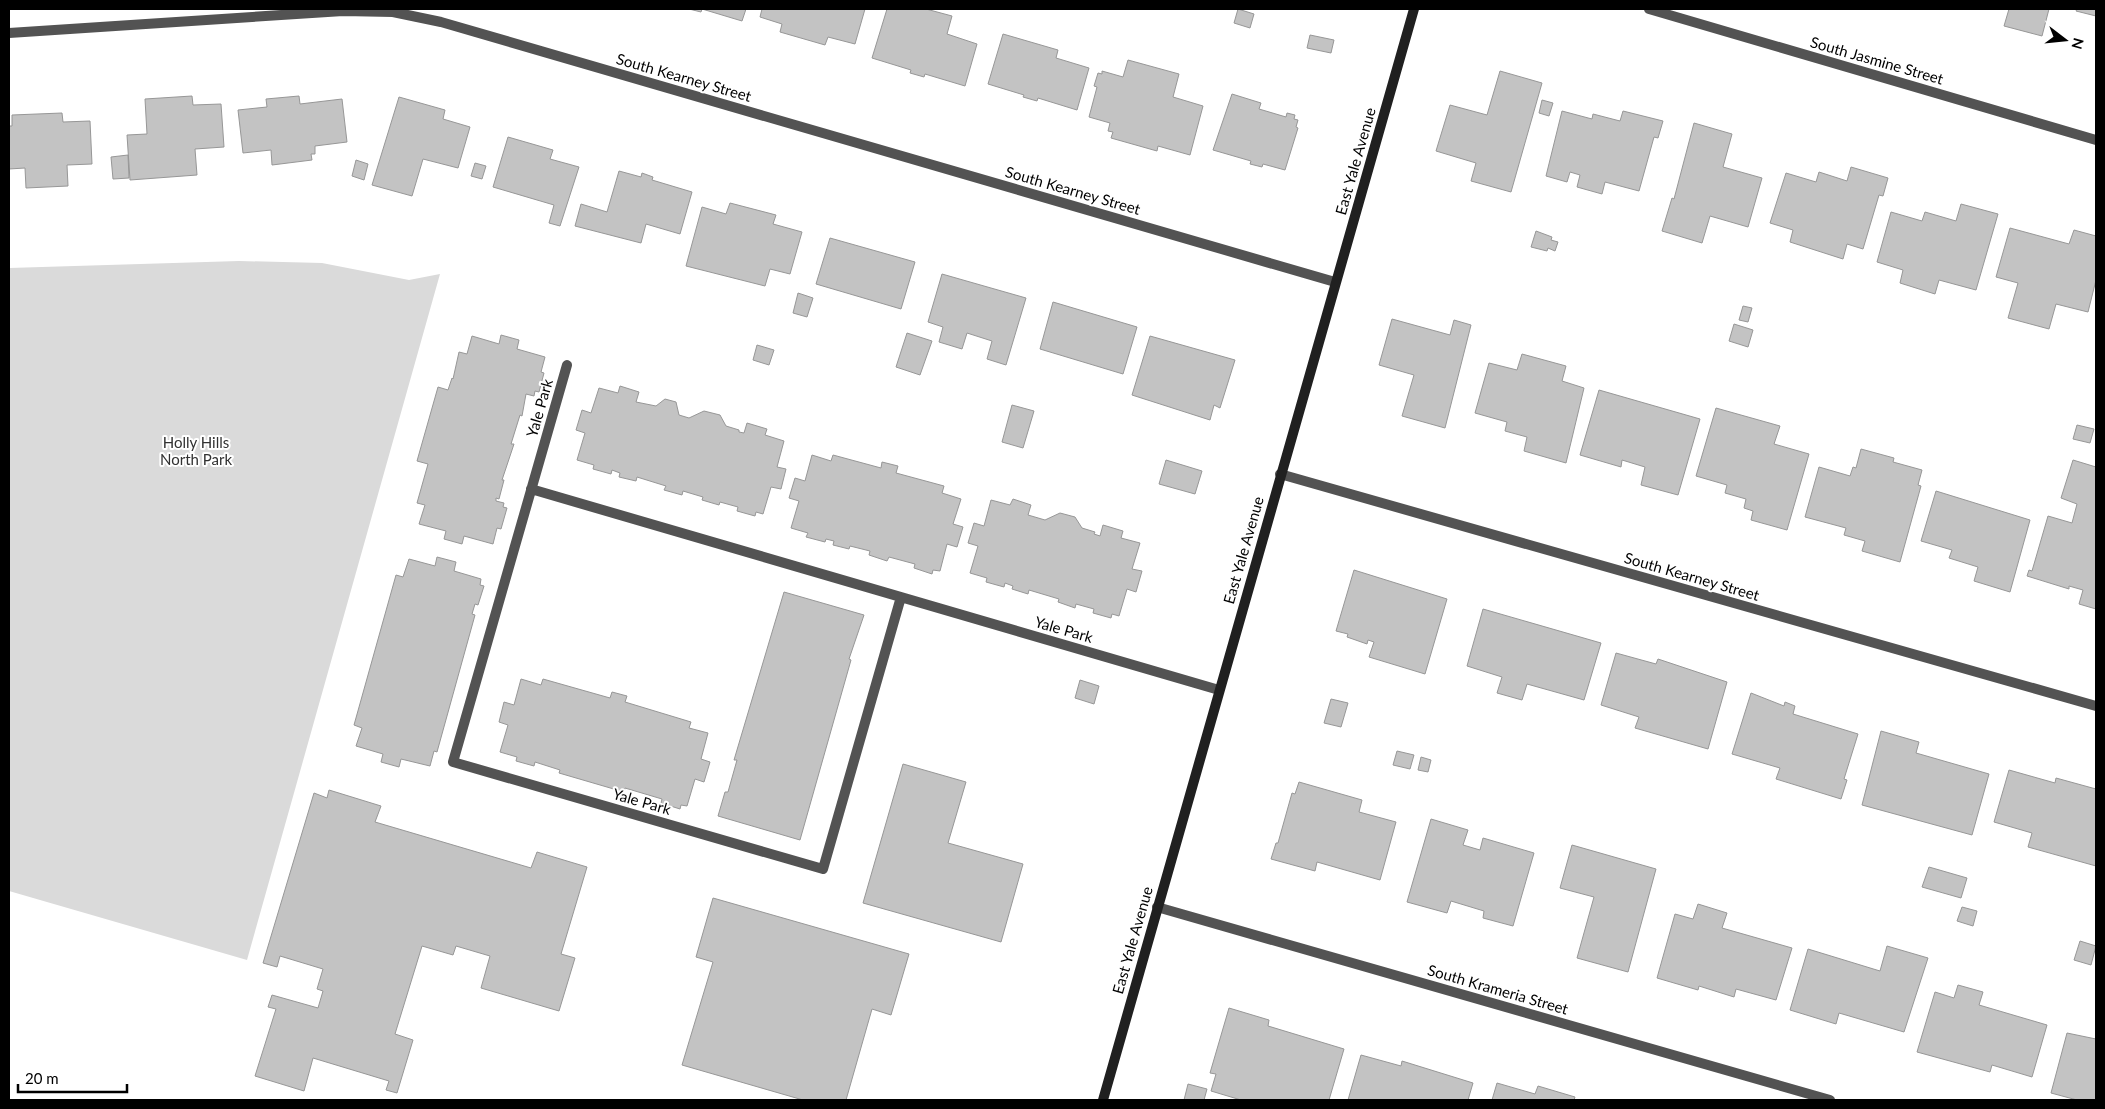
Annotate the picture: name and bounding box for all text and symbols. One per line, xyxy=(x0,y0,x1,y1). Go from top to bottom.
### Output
north arrow xyxy=(2040,15,2090,65)
street label: South Jasmine Street xyxy=(1808,32,1946,88)
text: N xyxy=(2068,36,2088,51)
street label: South Kearney Street xyxy=(614,49,754,105)
street label: East Yale Avenue xyxy=(1331,105,1379,217)
street label: South Kearney Street xyxy=(1003,162,1143,218)
street label: Yale Park xyxy=(522,376,556,439)
park label: Holly Hills North Park xyxy=(160,433,232,468)
street label: East Yale Avenue xyxy=(1219,494,1267,606)
street label: South Kearney Street xyxy=(1622,548,1762,604)
street label: Yale Park xyxy=(1033,612,1096,646)
street label: Yale Park xyxy=(611,784,674,818)
street label: East Yale Avenue xyxy=(1108,884,1156,996)
street label: South Krameria Street xyxy=(1426,960,1571,1018)
scale bar xyxy=(18,1062,126,1094)
text: 20 m xyxy=(25,1069,59,1087)

